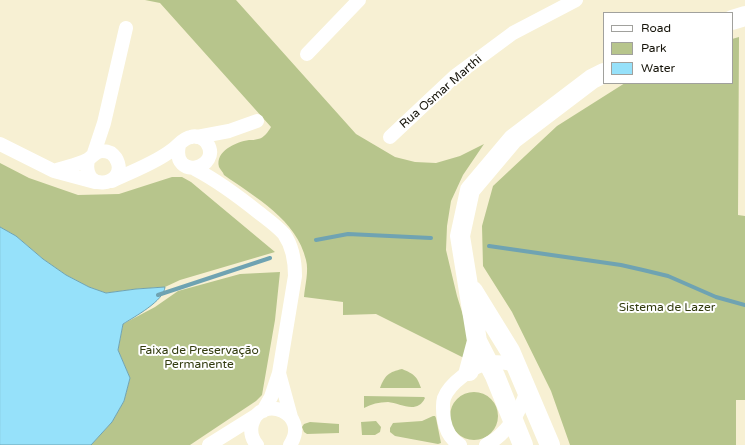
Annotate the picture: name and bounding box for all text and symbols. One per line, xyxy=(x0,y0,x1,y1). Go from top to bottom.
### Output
legend xyxy=(603,12,733,84)
text: Road xyxy=(641,21,671,35)
text: Park xyxy=(641,41,667,55)
street label: Rua Osmar Marthi xyxy=(397,52,485,132)
text: Water xyxy=(641,61,675,75)
park label: Sistema de Lazer xyxy=(619,301,715,315)
park label: Faixa de Preservação Permanente xyxy=(139,344,259,372)

